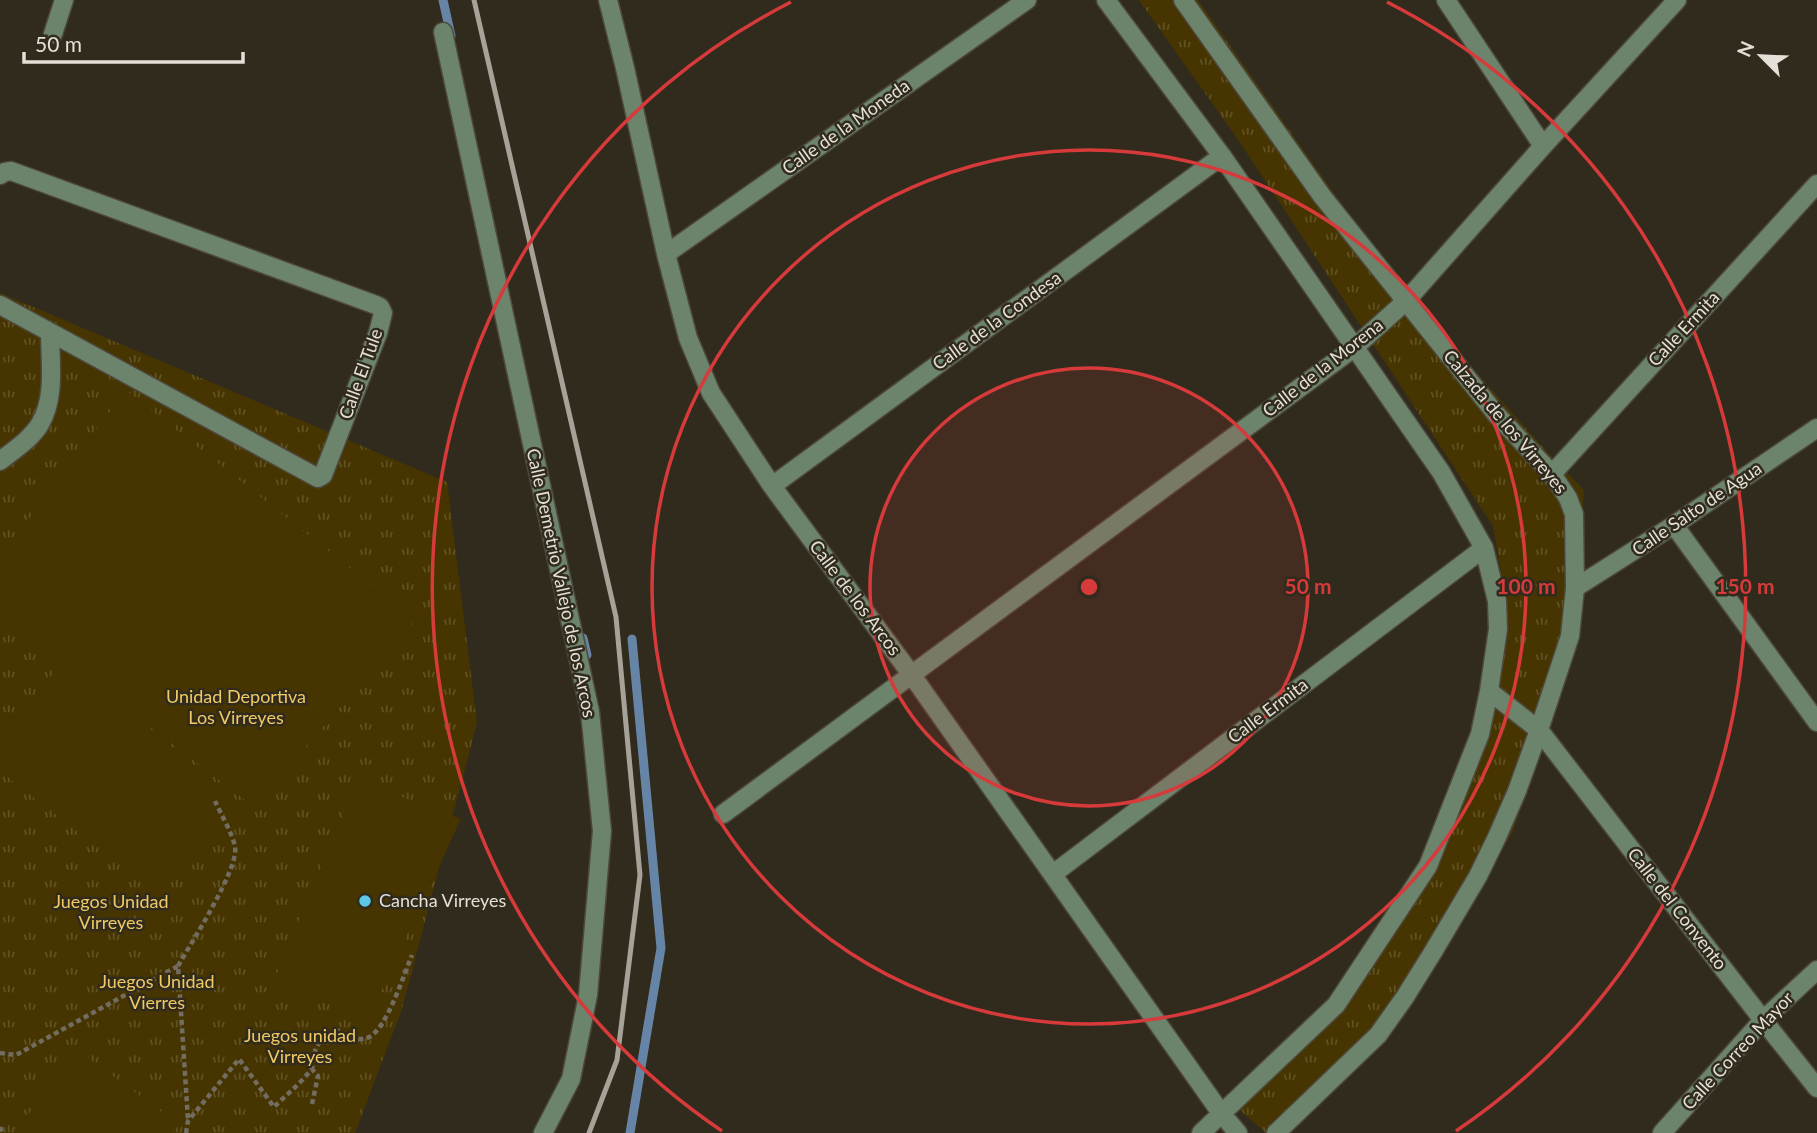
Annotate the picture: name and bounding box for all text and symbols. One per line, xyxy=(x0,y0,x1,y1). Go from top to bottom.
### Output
scale bar xyxy=(24,21,243,65)
north arrow xyxy=(1726,21,1796,91)
text: 50 m xyxy=(35,31,82,56)
text: N xyxy=(1732,38,1758,60)
street label: Calle de la Moneda xyxy=(777,74,913,178)
street label: Calle de la Condesa xyxy=(928,266,1065,374)
street label: Calle Ermita xyxy=(1643,286,1724,370)
street label: Calle de la Morena xyxy=(1258,313,1387,421)
street label: Calle El Tule xyxy=(334,325,387,422)
street label: Calzada de los Virreyes xyxy=(1439,345,1573,498)
street label: Calle Demetrio Vallejo de los Arcos xyxy=(523,446,601,720)
street label: Calle Salto de Agua xyxy=(1627,457,1766,560)
street label: Calle de los Arcos xyxy=(805,535,906,660)
text: 50 m xyxy=(1284,573,1332,598)
text: 100 m xyxy=(1496,573,1556,598)
text: 150 m xyxy=(1715,573,1775,598)
centre of rings xyxy=(1077,575,1101,599)
street label: Calle Ermita xyxy=(1223,673,1312,748)
park label: Unidad Deportiva Los Virreyes xyxy=(166,685,306,728)
street label: Calle del Convento xyxy=(1623,843,1732,974)
place label: Cancha Virreyes xyxy=(379,889,507,911)
park label: Juegos Unidad Virreyes xyxy=(53,890,169,933)
marker: Cancha Virreyes xyxy=(357,893,373,909)
park label: Juegos Unidad Vierres xyxy=(99,970,215,1013)
street label: Calle Correo Mayor xyxy=(1677,986,1798,1114)
park label: Juegos unidad Virreyes xyxy=(244,1024,356,1067)

